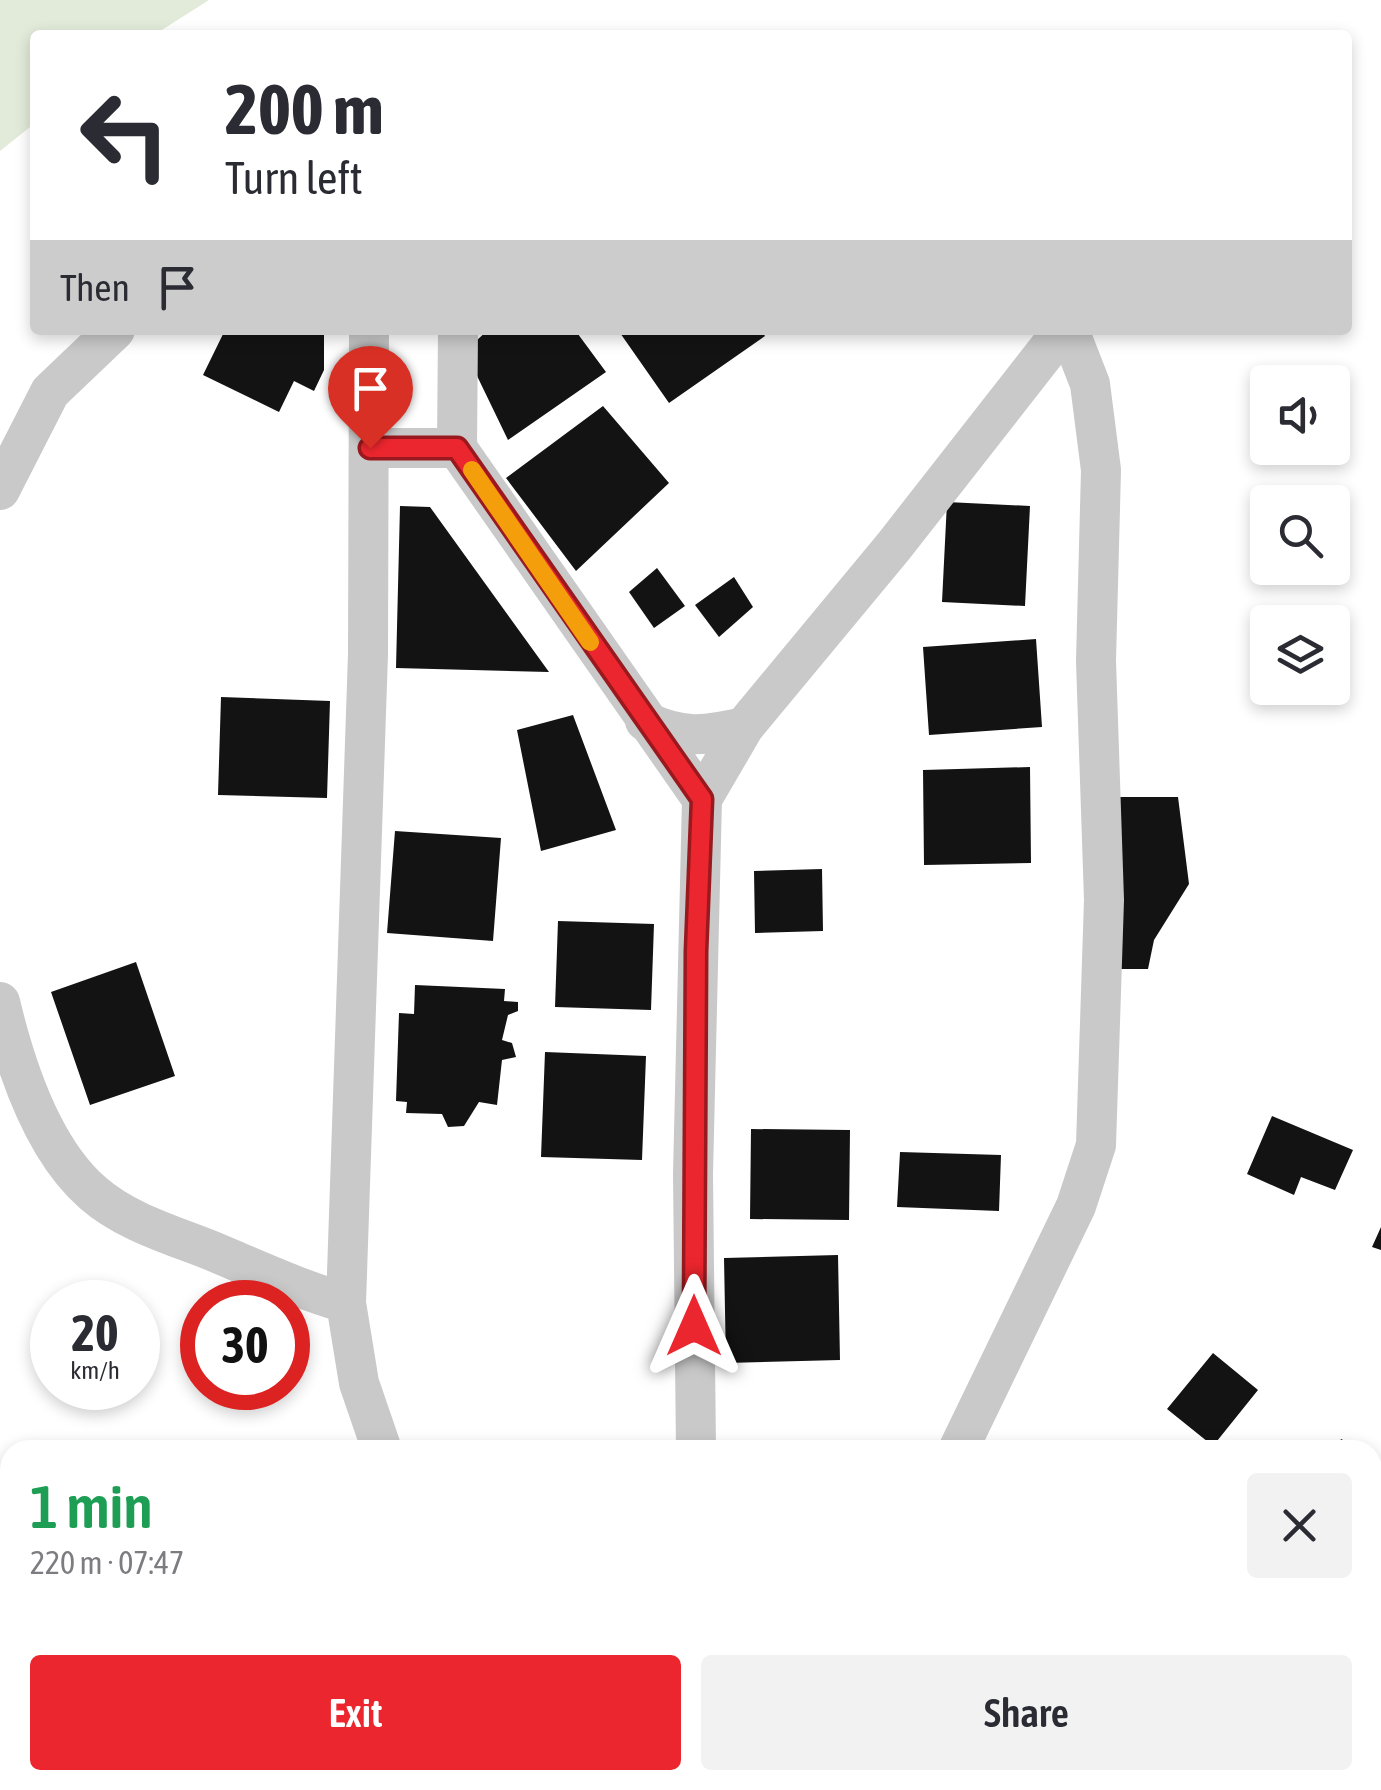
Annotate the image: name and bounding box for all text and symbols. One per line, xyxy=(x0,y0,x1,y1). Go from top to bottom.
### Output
text: 200 m xyxy=(225,69,384,149)
icon: left xyxy=(60,70,190,200)
text: Turn left xyxy=(225,152,363,204)
icon: arrive xyxy=(150,260,205,315)
text: Then xyxy=(60,266,130,309)
pin xyxy=(328,346,413,449)
icon: arrive xyxy=(343,361,398,416)
map controls xyxy=(1250,365,1350,705)
button: sound xyxy=(1250,365,1350,465)
button: search xyxy=(1250,485,1350,585)
button: layers xyxy=(1250,605,1350,705)
position arrow xyxy=(642,1274,746,1378)
speed limit sign: 30 xyxy=(180,1280,310,1410)
text: 20 xyxy=(71,1304,118,1362)
text: km/h xyxy=(70,1356,120,1384)
text: 1 min xyxy=(30,1472,153,1541)
button: close xyxy=(1247,1473,1352,1578)
text: 220 m · 07:47 xyxy=(30,1544,184,1581)
button: Exit xyxy=(30,1655,681,1770)
button: Share xyxy=(701,1655,1352,1770)

